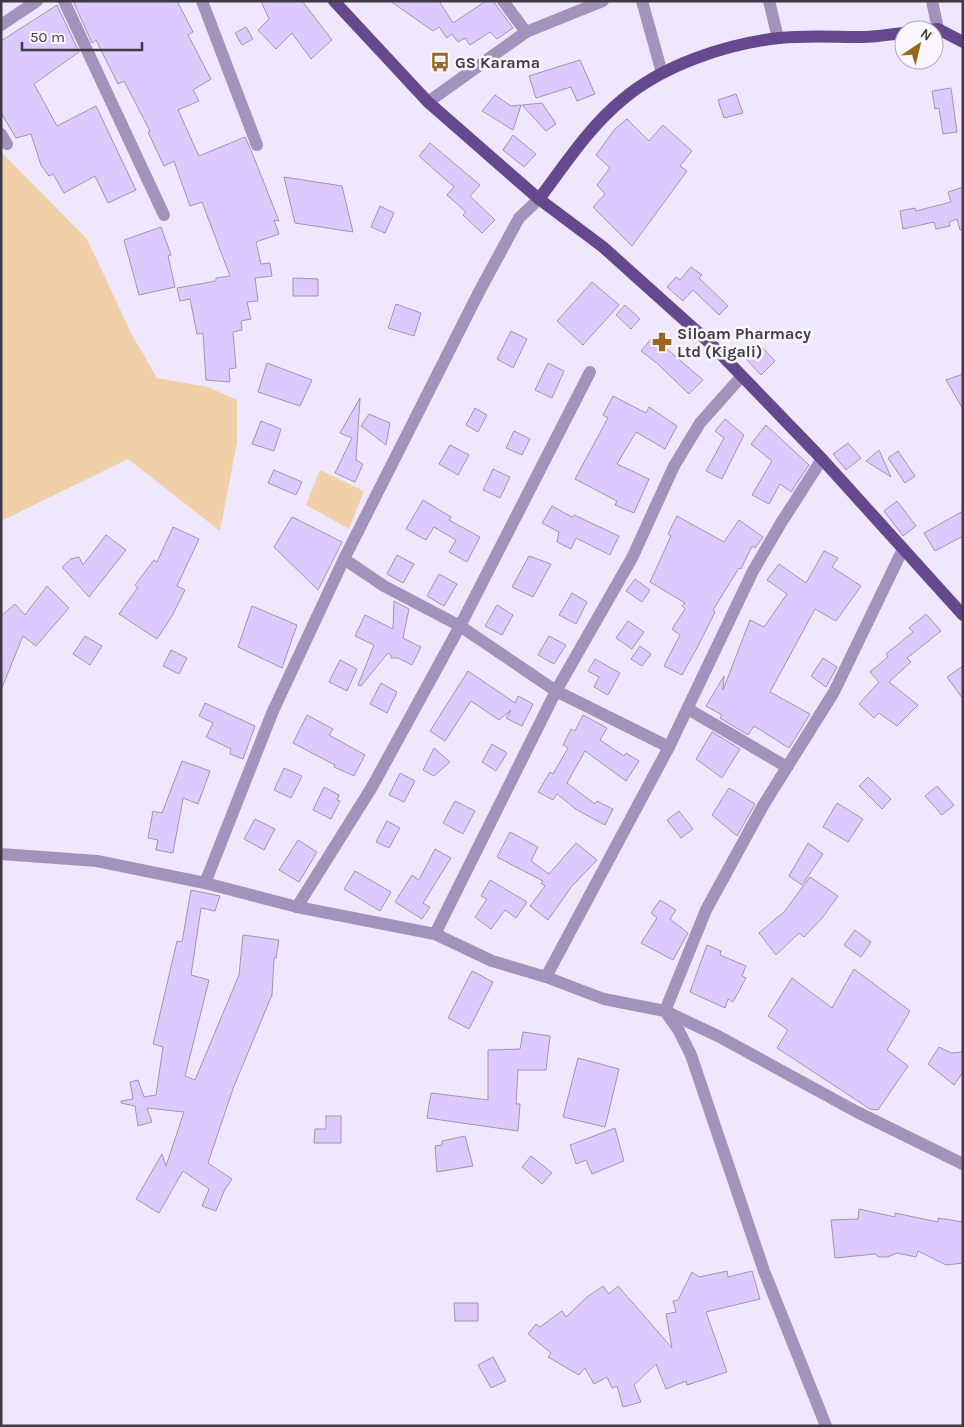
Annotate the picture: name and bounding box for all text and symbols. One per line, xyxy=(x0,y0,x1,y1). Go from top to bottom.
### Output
scale bar xyxy=(22,20,142,52)
north arrow xyxy=(894,20,944,70)
text: N xyxy=(917,25,935,45)
text: 50 m xyxy=(30,28,65,46)
bus stop icon: GS Karama xyxy=(429,51,451,73)
place label: GS Karama xyxy=(455,53,540,72)
place label: Siloam Pharmacy Ltd (Kigali) xyxy=(677,324,811,361)
pharmacy icon: Siloam Pharmacy Ltd (Kigali) xyxy=(651,331,673,353)

